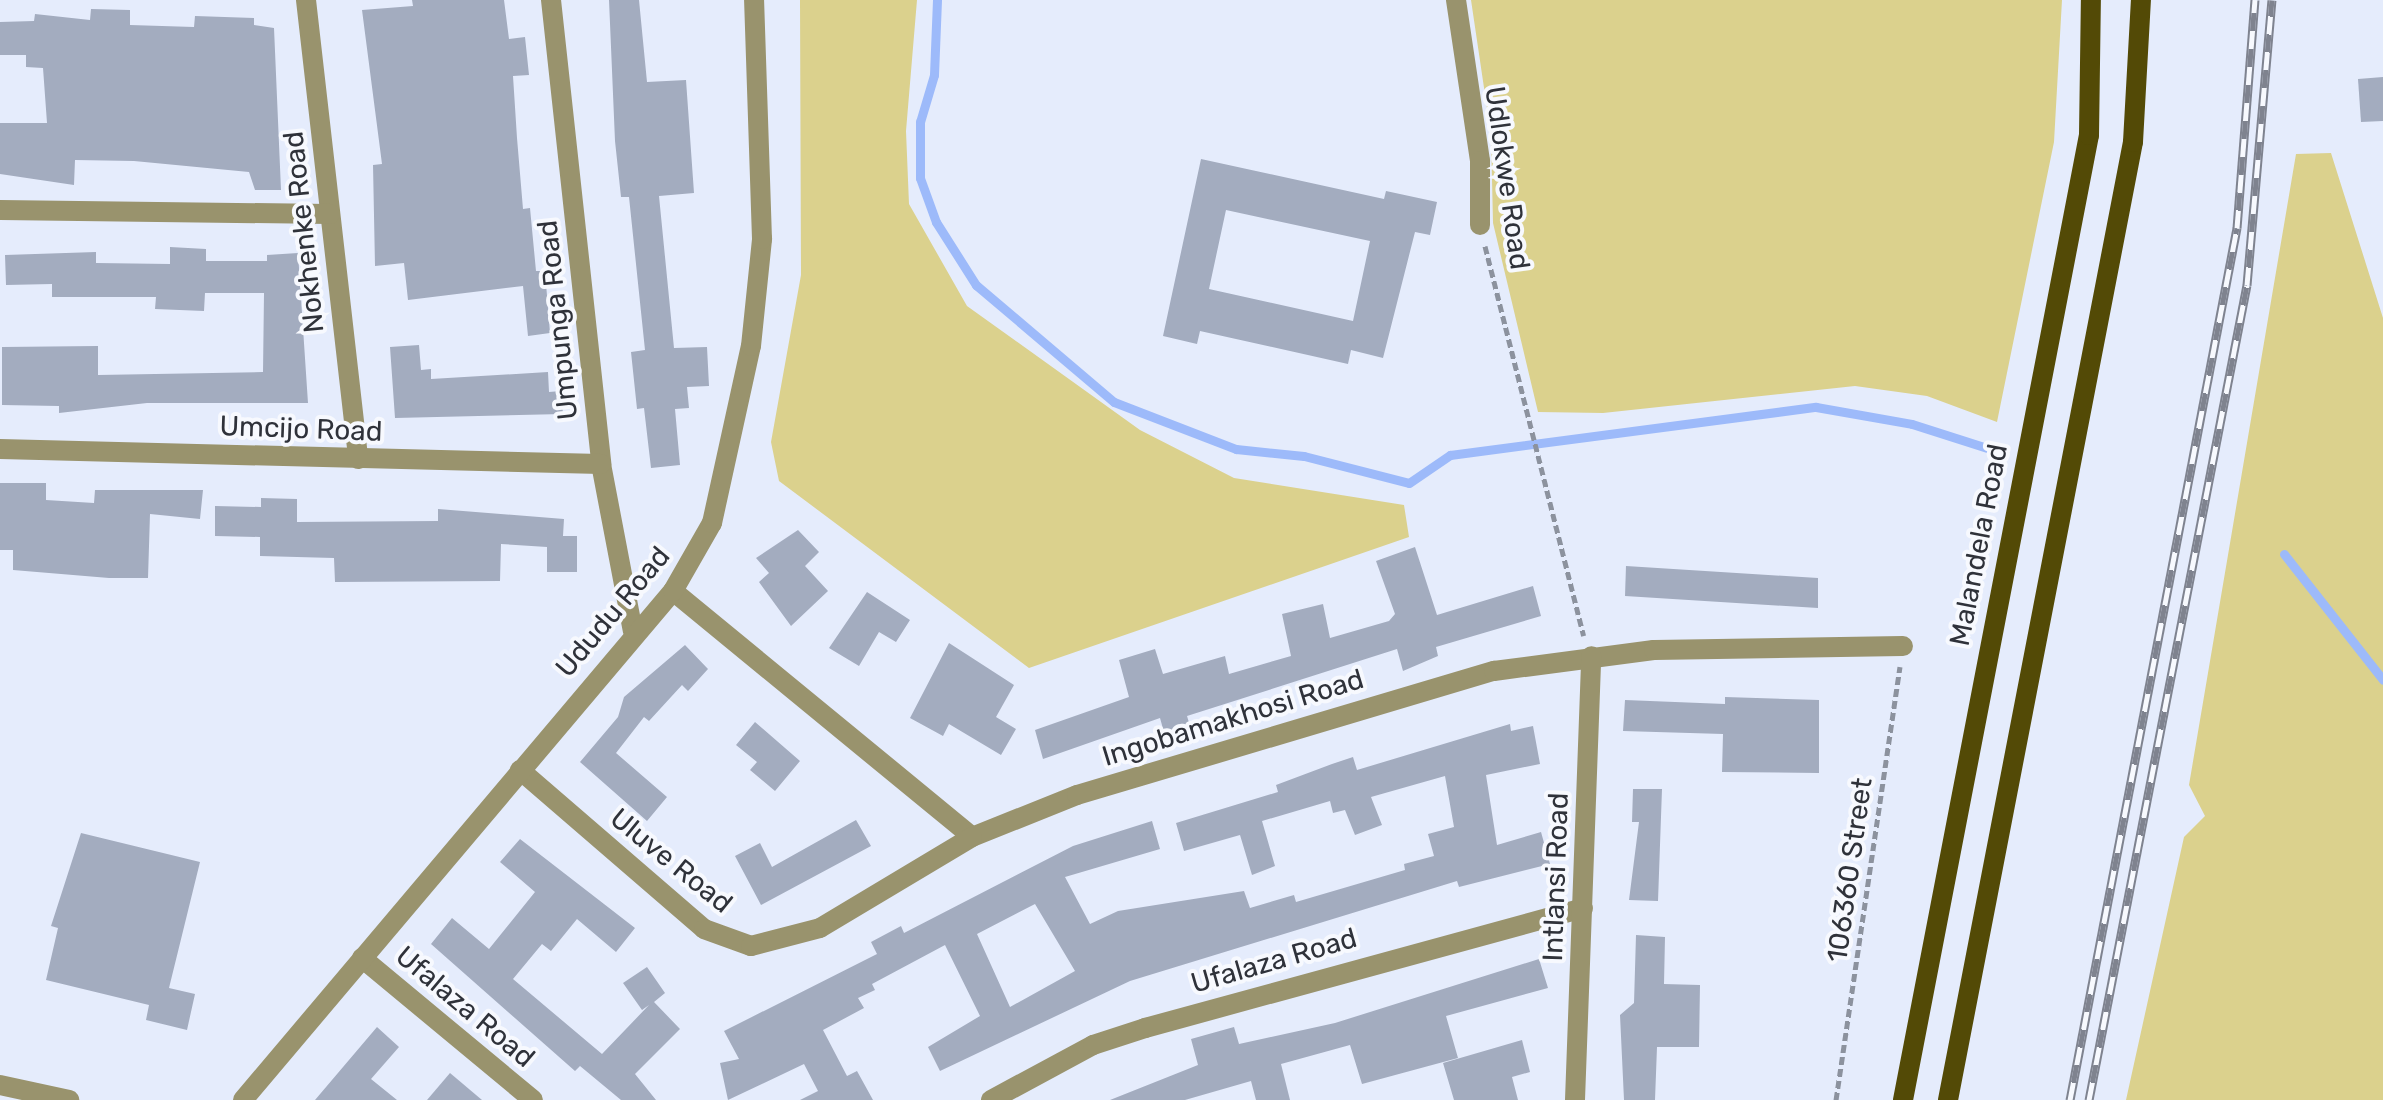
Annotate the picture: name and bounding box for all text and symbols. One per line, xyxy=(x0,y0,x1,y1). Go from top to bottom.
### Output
street label: Udlokwe Road xyxy=(1478,84,1536,272)
street label: Nokhenke Road xyxy=(277,130,331,334)
street label: Umpunga Road xyxy=(531,219,585,421)
street label: Umcijo Road xyxy=(219,409,383,449)
street label: Malandela Road xyxy=(1943,441,2015,649)
street label: Ududu Road xyxy=(549,540,677,684)
street label: Ingobamakhosi Road xyxy=(1098,662,1368,774)
street label: 106360 Street xyxy=(1820,776,1880,964)
street label: Intlansi Road xyxy=(1536,792,1576,962)
street label: Uluve Road xyxy=(603,802,739,920)
street label: Ufalaza Road xyxy=(1187,921,1361,1001)
street label: Ufalaza Road xyxy=(389,939,541,1075)

